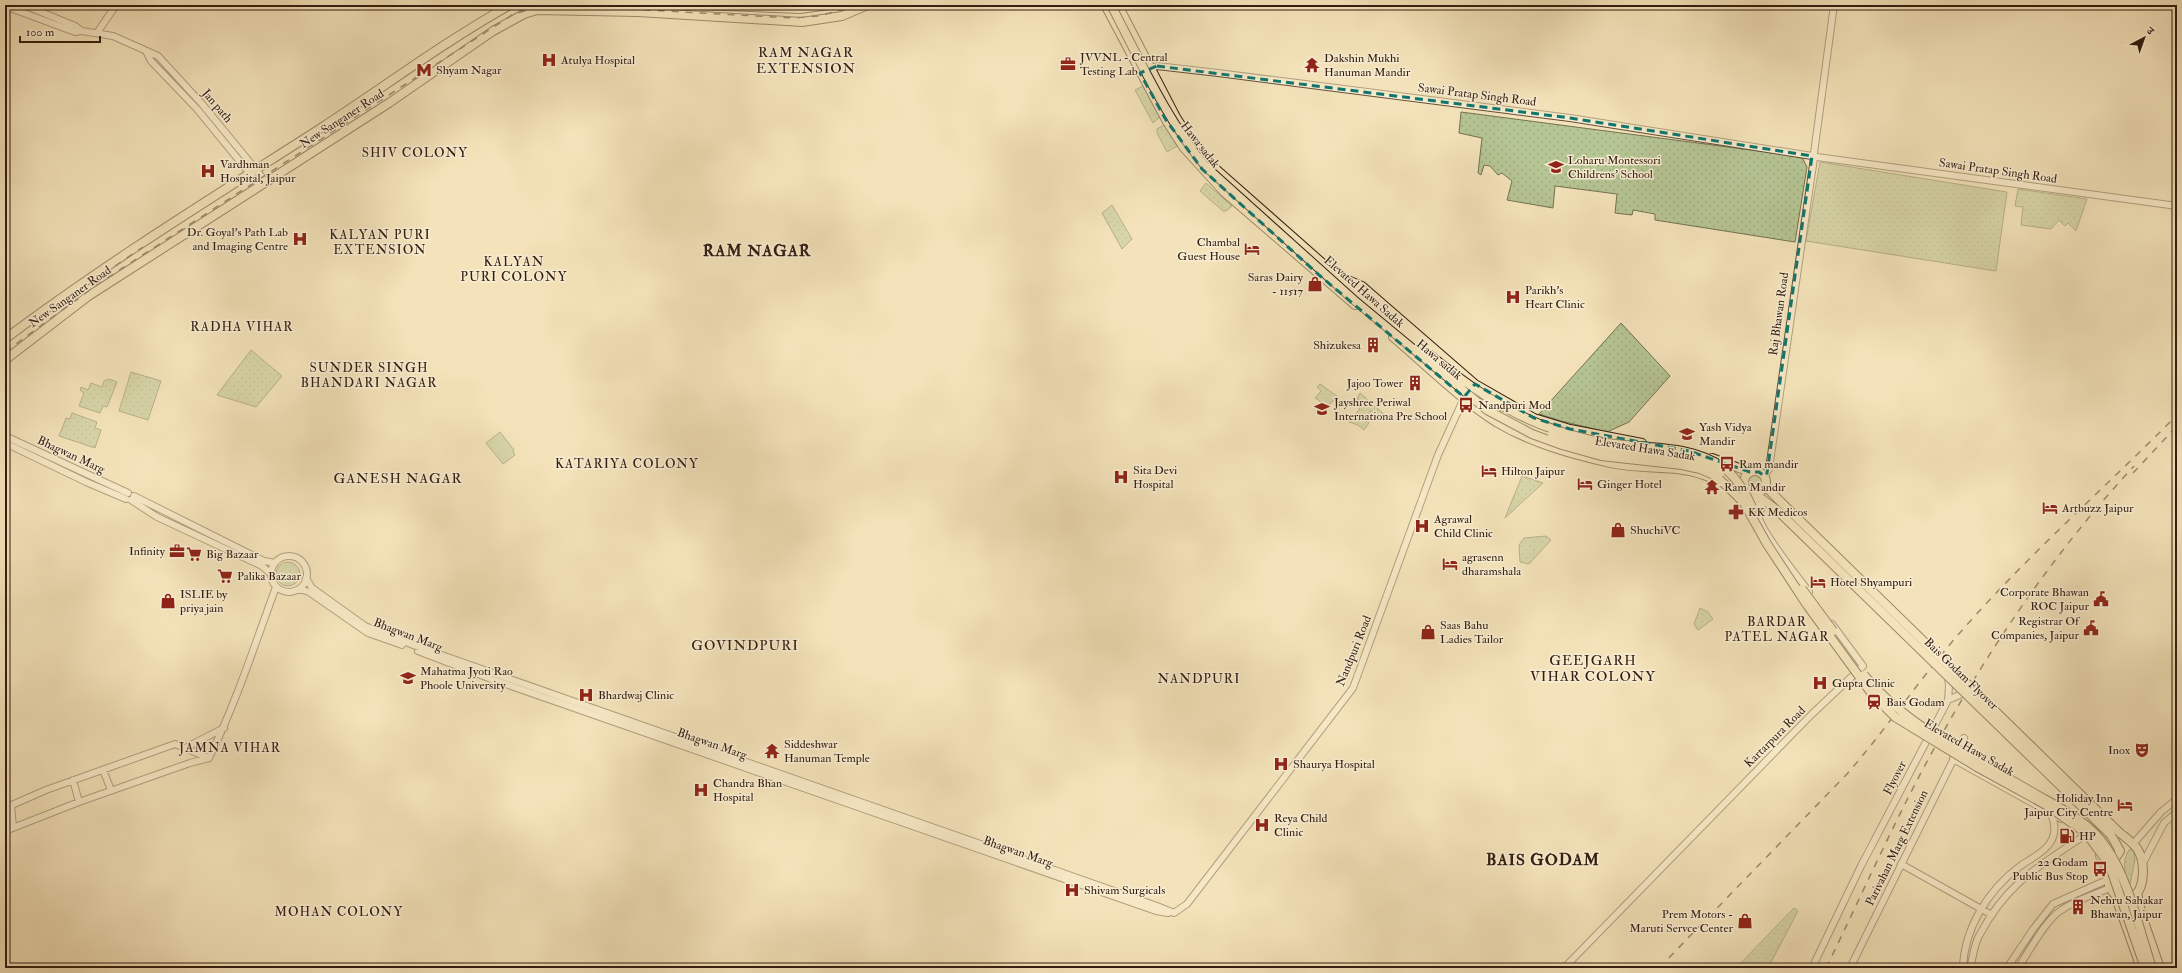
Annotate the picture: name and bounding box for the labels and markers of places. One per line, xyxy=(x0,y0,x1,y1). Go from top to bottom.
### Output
place label: JVVNL - Central Testing Lab xyxy=(1079,50,1168,79)
hospital icon: Atulya Hospital xyxy=(540,51,558,69)
place label: Dakshin Mukhi Hanuman Mandir xyxy=(1324,51,1411,80)
place label: Atulya Hospital xyxy=(560,53,635,68)
office icon: JVVNL - Central Testing Lab xyxy=(1059,55,1077,73)
temple icon: Dakshin Mukhi Hanuman Mandir xyxy=(1303,56,1321,74)
metro station icon: Shyam Nagar xyxy=(415,61,433,79)
place label: Shyam Nagar xyxy=(436,63,502,78)
place label: Loharu Montessori Childrens' School xyxy=(1568,153,1661,182)
place label: Vardhman Hospital, Jaipur xyxy=(220,157,296,186)
school or university icon: Loharu Montessori Childrens' School xyxy=(1547,158,1565,176)
hospital icon: Vardhman Hospital, Jaipur xyxy=(199,162,217,180)
place label: Dr. Goyal's Path Lab and Imaging Centre xyxy=(187,225,288,254)
hospital icon: Dr. Goyal's Path Lab and Imaging Centre xyxy=(291,230,309,248)
place label: Chambal Guest House xyxy=(1177,235,1240,264)
hotel icon: Chambal Guest House xyxy=(1243,240,1261,258)
place label: Saras Dairy - 11517 xyxy=(1248,270,1304,299)
shop icon: Saras Dairy - 11517 xyxy=(1306,275,1324,293)
place label: Parikh's Heart Clinic xyxy=(1525,283,1585,312)
hospital icon: Parikh's Heart Clinic xyxy=(1504,288,1522,306)
building icon: Shizukesa xyxy=(1364,336,1382,354)
place label: Shizukesa xyxy=(1313,338,1362,353)
building icon: Jajoo Tower xyxy=(1406,374,1424,392)
place label: Jajoo Tower xyxy=(1346,376,1404,391)
place label: Jayshree Periwal Internationa Pre School xyxy=(1333,395,1447,424)
bus stop icon: Nandpuri Mod xyxy=(1457,396,1475,414)
place label: Nandpuri Mod xyxy=(1478,398,1551,413)
school or university icon: Jayshree Periwal Internationa Pre School xyxy=(1313,400,1331,418)
place label: Yash Vidya Mandir xyxy=(1699,420,1753,449)
school or university icon: Yash Vidya Mandir xyxy=(1678,425,1696,443)
bus stop icon: Ram mandir xyxy=(1718,455,1736,473)
place label: Ram mandir xyxy=(1739,457,1799,472)
hotel icon: Hilton Jaipur xyxy=(1480,462,1498,480)
place label: Sita Devi Hospital xyxy=(1133,463,1177,492)
place label: Hilton Jaipur xyxy=(1501,464,1565,479)
hospital icon: Sita Devi Hospital xyxy=(1112,468,1130,486)
hotel icon: Ginger Hotel xyxy=(1576,475,1594,493)
place label: Ginger Hotel xyxy=(1597,477,1662,492)
temple icon: Ram Mandir xyxy=(1703,478,1721,496)
place label: Ram Mandir xyxy=(1724,480,1786,495)
hotel icon: Artbuzz Jaipur xyxy=(2041,499,2059,517)
place label: Artbuzz Jaipur xyxy=(2061,501,2134,516)
pharmacy icon: KK Medicos xyxy=(1727,503,1745,521)
place label: KK Medicos xyxy=(1748,505,1807,520)
place label: Agrawal Child Clinic xyxy=(1433,512,1493,541)
hospital icon: Agrawal Child Clinic xyxy=(1413,517,1431,535)
shop icon: ShuchiVC xyxy=(1609,521,1627,539)
place label: ShuchiVC xyxy=(1630,523,1681,538)
office icon: Infinity xyxy=(168,542,186,560)
place label: Infinity xyxy=(129,544,166,559)
supermarket icon: Big Bazaar xyxy=(185,545,203,563)
place label: Big Bazaar xyxy=(206,547,259,562)
place label: agrasenn dharamshala xyxy=(1462,550,1522,579)
hotel icon: agrasenn dharamshala xyxy=(1441,555,1459,573)
supermarket icon: Palika Bazaar xyxy=(216,567,234,585)
place label: Palika Bazaar xyxy=(237,569,302,584)
hotel icon: Hotel Shyampuri xyxy=(1809,573,1827,591)
place label: Hotel Shyampuri xyxy=(1830,575,1912,590)
place label: Corporate Bhawan ROC Jaipur xyxy=(2000,585,2090,614)
place label: ISLIE by priya jain xyxy=(179,587,228,616)
public building icon: Corporate Bhawan ROC Jaipur xyxy=(2092,590,2110,608)
shop icon: ISLIE by priya jain xyxy=(159,592,177,610)
place label: Registrar Of Companies, Jaipur xyxy=(1991,614,2081,643)
place label: Saas Bahu Ladies Tailor xyxy=(1440,618,1504,647)
public building icon: Registrar Of Companies, Jaipur xyxy=(2082,619,2100,637)
shop icon: Saas Bahu Ladies Tailor xyxy=(1419,623,1437,641)
place label: Mahatma Jyoti Rao Phoole University xyxy=(420,664,513,693)
school or university icon: Mahatma Jyoti Rao Phoole University xyxy=(399,669,417,687)
hospital icon: Gupta Clinic xyxy=(1811,674,1829,692)
place label: Gupta Clinic xyxy=(1832,676,1895,691)
hospital icon: Bhardwaj Clinic xyxy=(577,686,595,704)
place label: Bhardwaj Clinic xyxy=(598,688,674,703)
station icon: Bais Godam xyxy=(1865,693,1883,711)
place label: Bais Godam xyxy=(1886,695,1945,710)
place label: Siddeshwar Hanuman Temple xyxy=(784,737,870,766)
theatre icon: Inox xyxy=(2133,741,2151,759)
temple icon: Siddeshwar Hanuman Temple xyxy=(763,742,781,760)
place label: Inox xyxy=(2108,743,2131,758)
hospital icon: Shaurya Hospital xyxy=(1272,755,1290,773)
place label: Shaurya Hospital xyxy=(1293,757,1375,772)
place label: Chandra Bhan Hospital xyxy=(713,776,782,805)
hospital icon: Chandra Bhan Hospital xyxy=(692,781,710,799)
place label: Holiday Inn Jaipur City Centre xyxy=(2023,791,2113,820)
hotel icon: Holiday Inn Jaipur City Centre xyxy=(2116,796,2134,814)
place label: Reya Child Clinic xyxy=(1274,811,1328,840)
hospital icon: Reya Child Clinic xyxy=(1253,816,1271,834)
fuel station icon: HP xyxy=(2058,827,2076,845)
place label: HP xyxy=(2079,829,2096,844)
place label: 22 Godam Public Bus Stop xyxy=(2012,855,2089,884)
bus stop icon: 22 Godam Public Bus Stop xyxy=(2091,860,2109,878)
hospital icon: Shivam Surgicals xyxy=(1063,881,1081,899)
place label: Shivam Surgicals xyxy=(1084,883,1165,898)
place label: Nehru Sahakar Bhawan, Jaipur xyxy=(2090,893,2163,922)
building icon: Nehru Sahakar Bhawan, Jaipur xyxy=(2069,898,2087,916)
place label: Prem Motors - Maruti Servce Center xyxy=(1629,907,1734,936)
shop icon: Prem Motors - Maruti Servce Center xyxy=(1736,912,1754,930)

